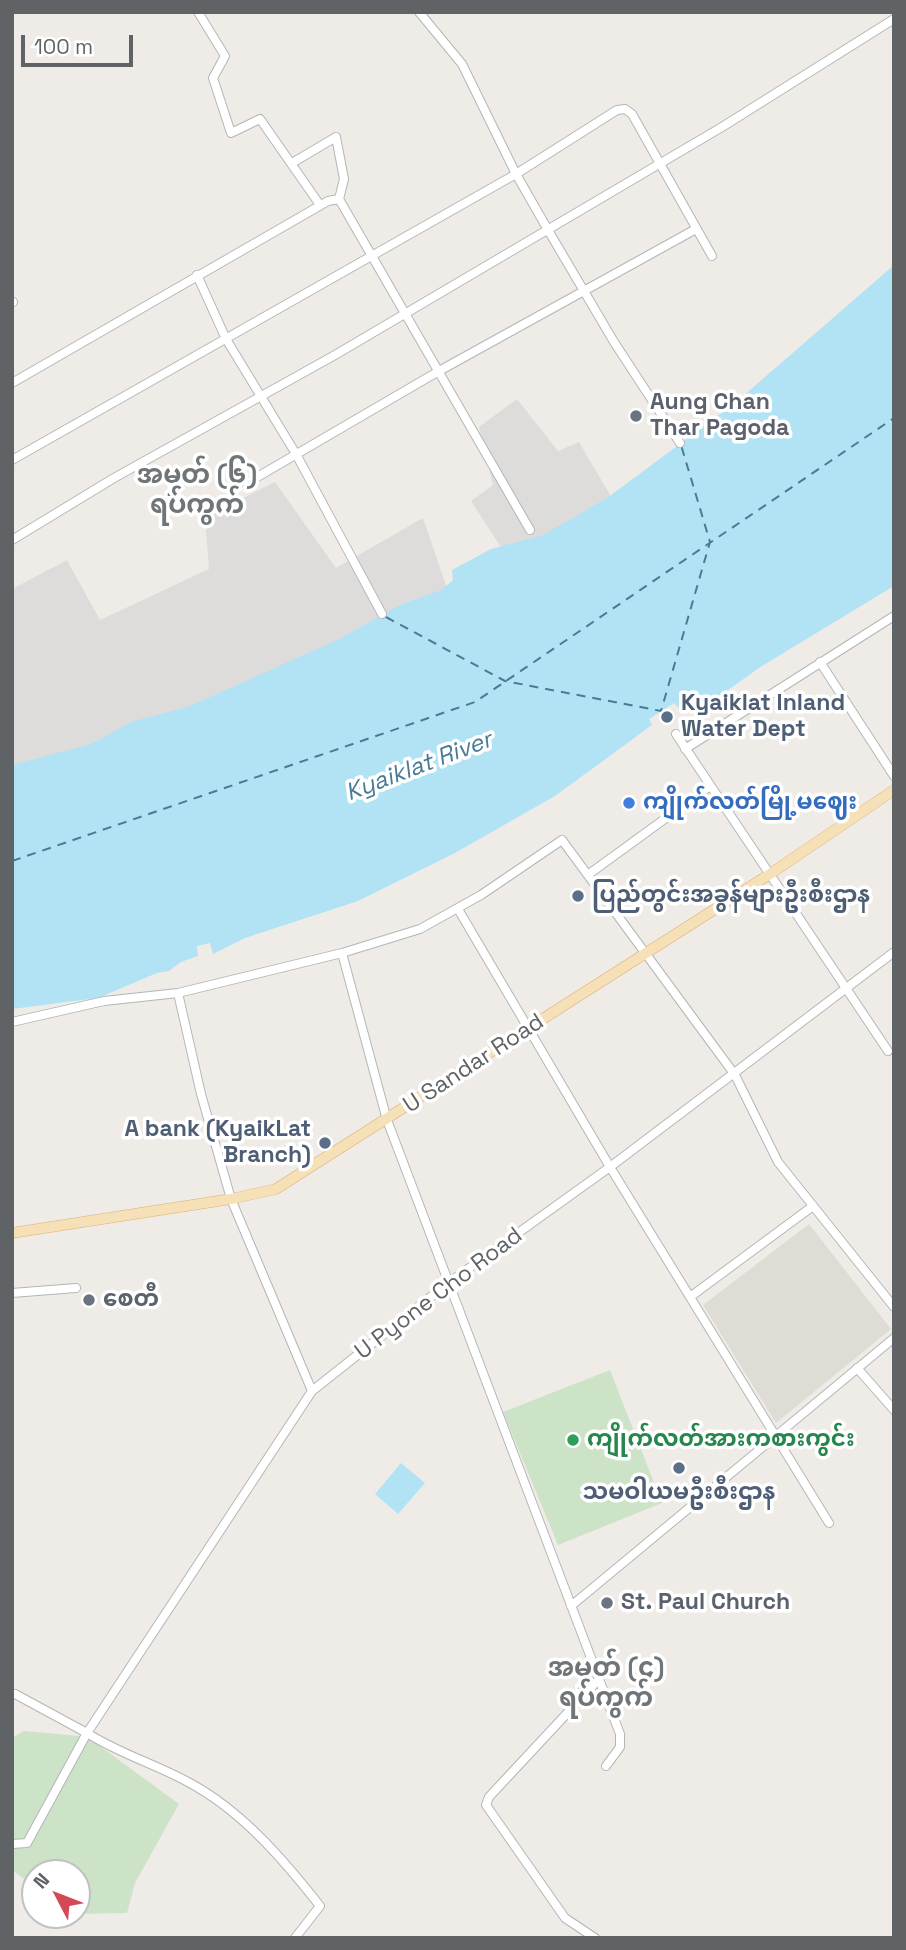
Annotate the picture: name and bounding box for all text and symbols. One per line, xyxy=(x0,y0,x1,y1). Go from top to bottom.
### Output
scale bar xyxy=(24,21,136,65)
text: 100 m xyxy=(34,33,93,60)
place label: Aung Chan Thar Pagoda xyxy=(650,389,789,443)
marker: Aung Chan Thar Pagoda xyxy=(628,408,644,424)
district label: အမှတ် (၆) ရပ်ကွက် xyxy=(137,460,257,522)
place label: Kyaiklat Inland Water Dept xyxy=(681,690,845,744)
marker: Kyaiklat Inland Water Dept xyxy=(659,709,675,725)
water label: Kyaiklat River xyxy=(342,726,496,808)
place label: ကျိုက်လတ်မြို့မဈေး xyxy=(643,789,857,817)
marker: ကျိုက်လတ်မြို့မဈေး xyxy=(621,795,637,811)
place label: ပြည်တွင်းအခွန်များဦးစီးဌာန xyxy=(592,882,870,910)
marker: ပြည်တွင်းအခွန်များဦးစီးဌာန xyxy=(570,888,586,904)
street label: U Sandar Road xyxy=(399,1008,549,1120)
place label: A bank (KyaikLat Branch) xyxy=(124,1116,311,1170)
marker: A bank (KyaikLat Branch) xyxy=(317,1135,333,1151)
street label: U Pyone Cho Road xyxy=(350,1222,528,1366)
place label: စေတီ xyxy=(103,1286,159,1314)
marker: စေတီ xyxy=(81,1292,97,1308)
place label: ကျိုက်လတ်အားကစားကွင်း xyxy=(587,1426,855,1454)
marker: ကျိုက်လတ်အားကစားကွင်း xyxy=(565,1432,581,1448)
marker: သမဝါယမဦးစီးဌာန xyxy=(671,1460,687,1476)
place label: သမဝါယမဦးစီးဌာန xyxy=(583,1479,775,1507)
place label: St. Paul Church xyxy=(621,1589,790,1617)
marker: St. Paul Church xyxy=(599,1595,615,1611)
district label: အမှတ် (၄) ရပ်ကွက် xyxy=(548,1653,664,1714)
north arrow xyxy=(21,1859,91,1929)
text: N xyxy=(28,1868,55,1894)

